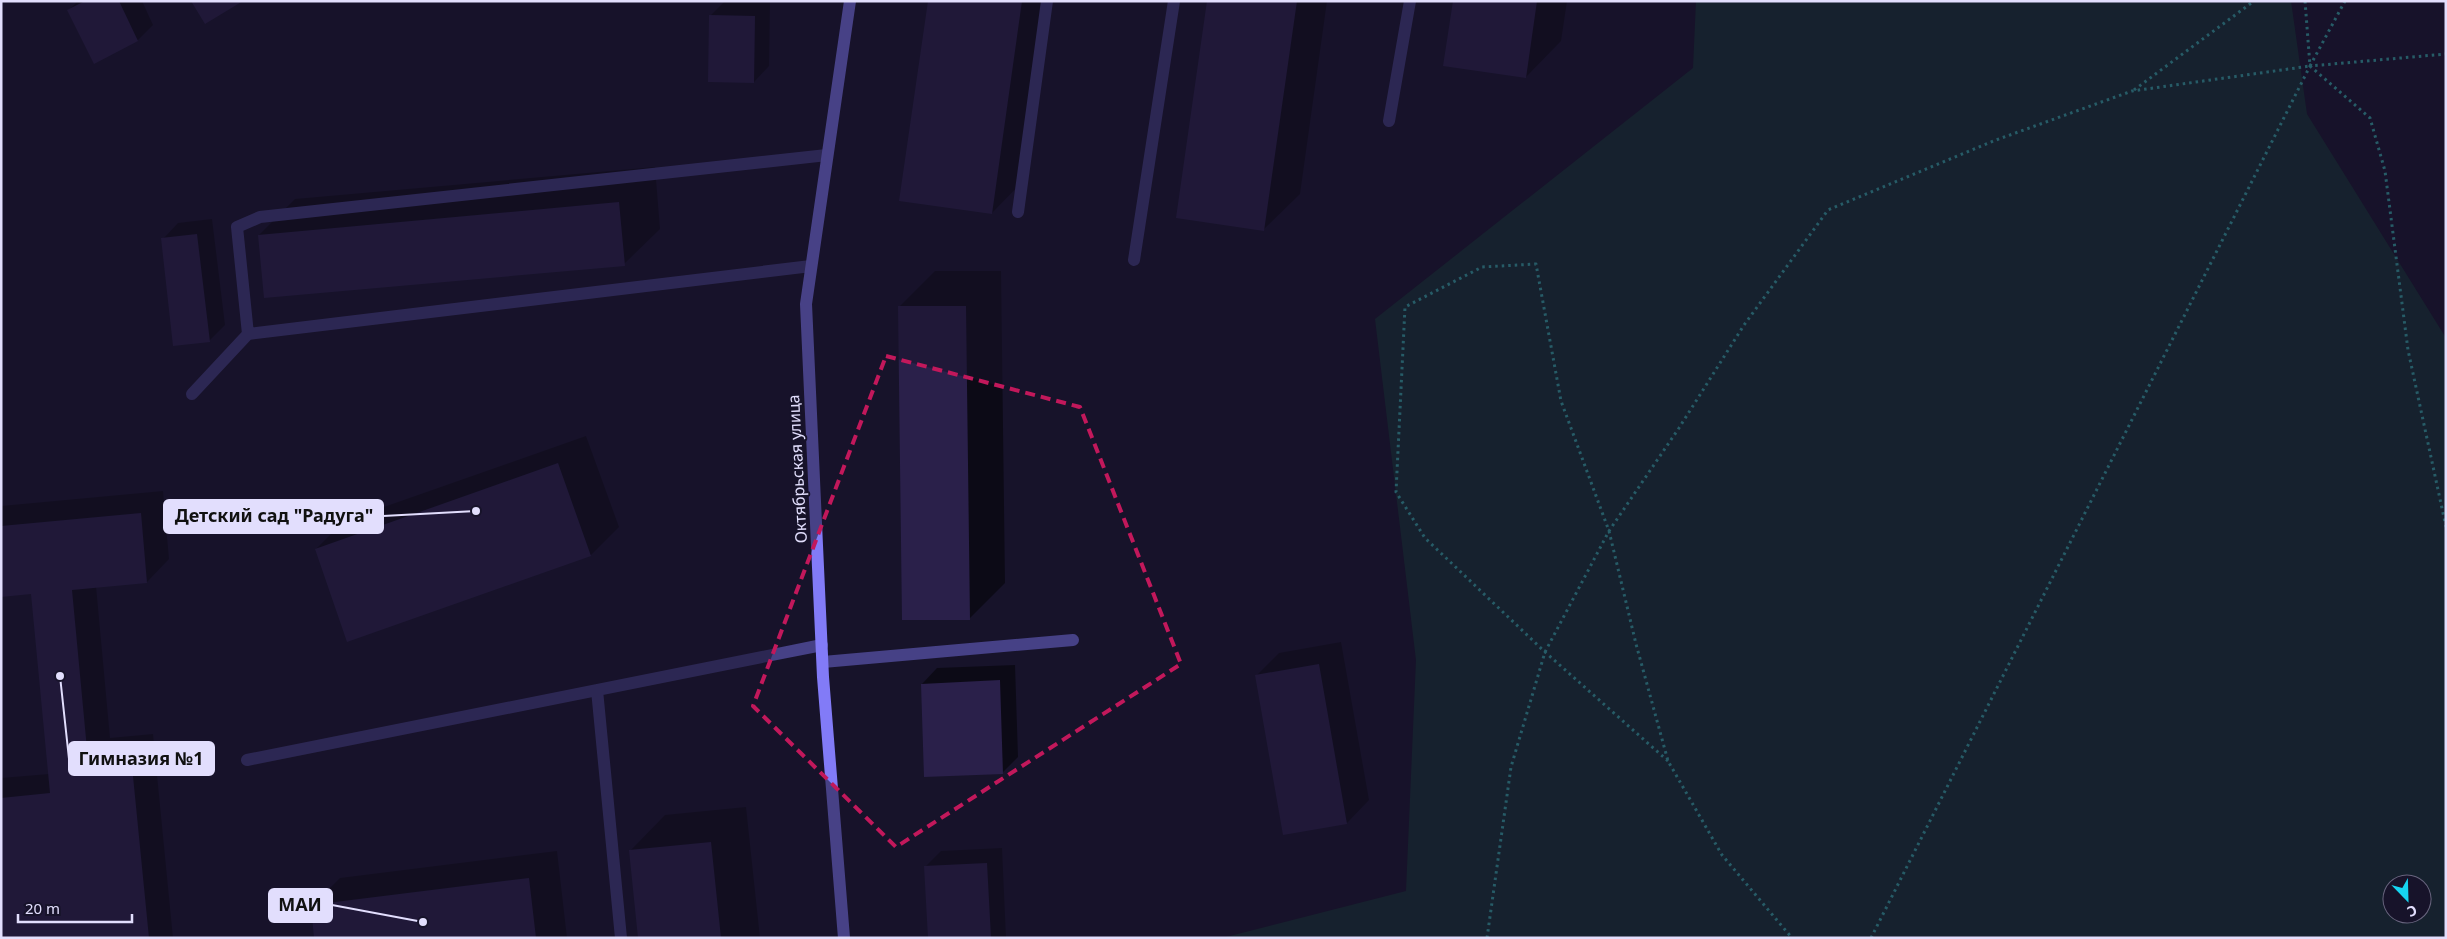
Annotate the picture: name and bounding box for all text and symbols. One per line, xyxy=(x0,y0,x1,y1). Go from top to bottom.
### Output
street label: Октябрьская улица xyxy=(782,394,812,544)
callout: Детский сад "Радуга" xyxy=(164,500,383,533)
text: Детский сад "Радуга" xyxy=(175,503,373,527)
callout: Гимназия №1 xyxy=(69,742,214,775)
text: Гимназия №1 xyxy=(78,746,204,770)
north arrow xyxy=(2382,874,2432,924)
callout: МАИ xyxy=(269,889,332,922)
scale bar xyxy=(18,892,131,924)
text: МАИ xyxy=(278,892,322,916)
text: 20 m xyxy=(25,898,60,918)
text: С xyxy=(2404,901,2420,922)

